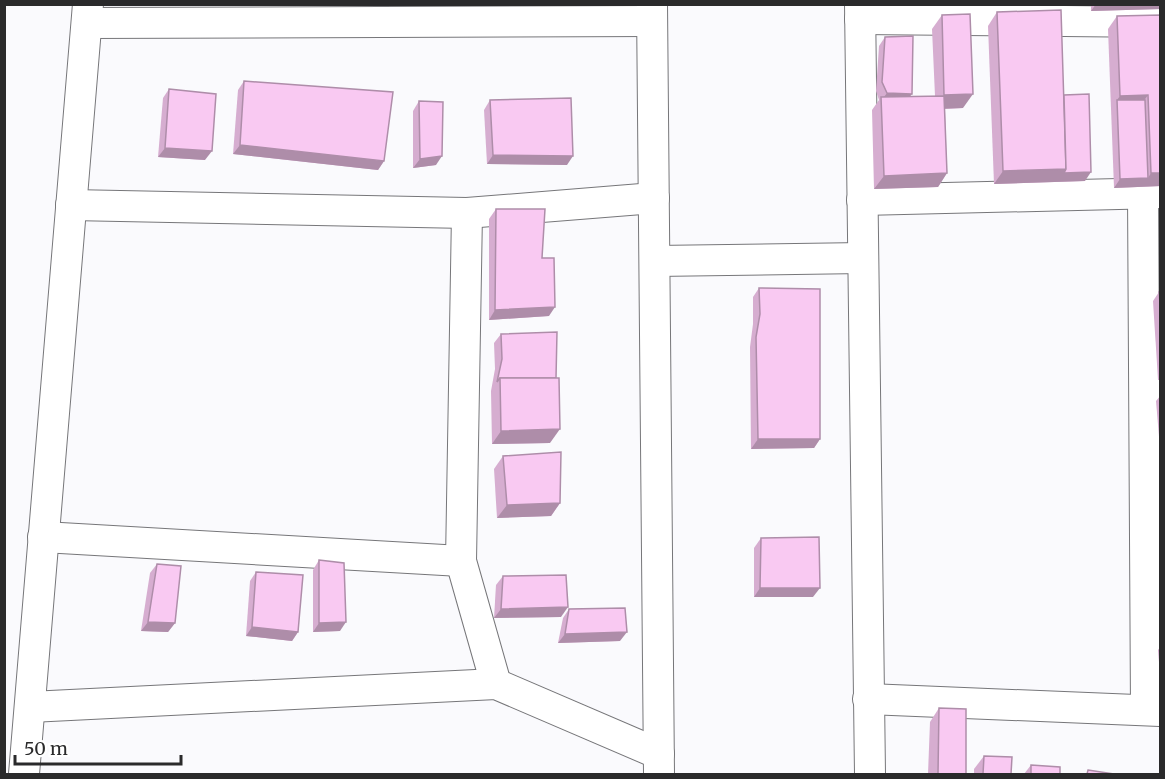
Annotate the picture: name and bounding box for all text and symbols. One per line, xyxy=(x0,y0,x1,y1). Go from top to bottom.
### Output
scale bar xyxy=(15,728,182,766)
text: 50 m xyxy=(24,737,68,760)

